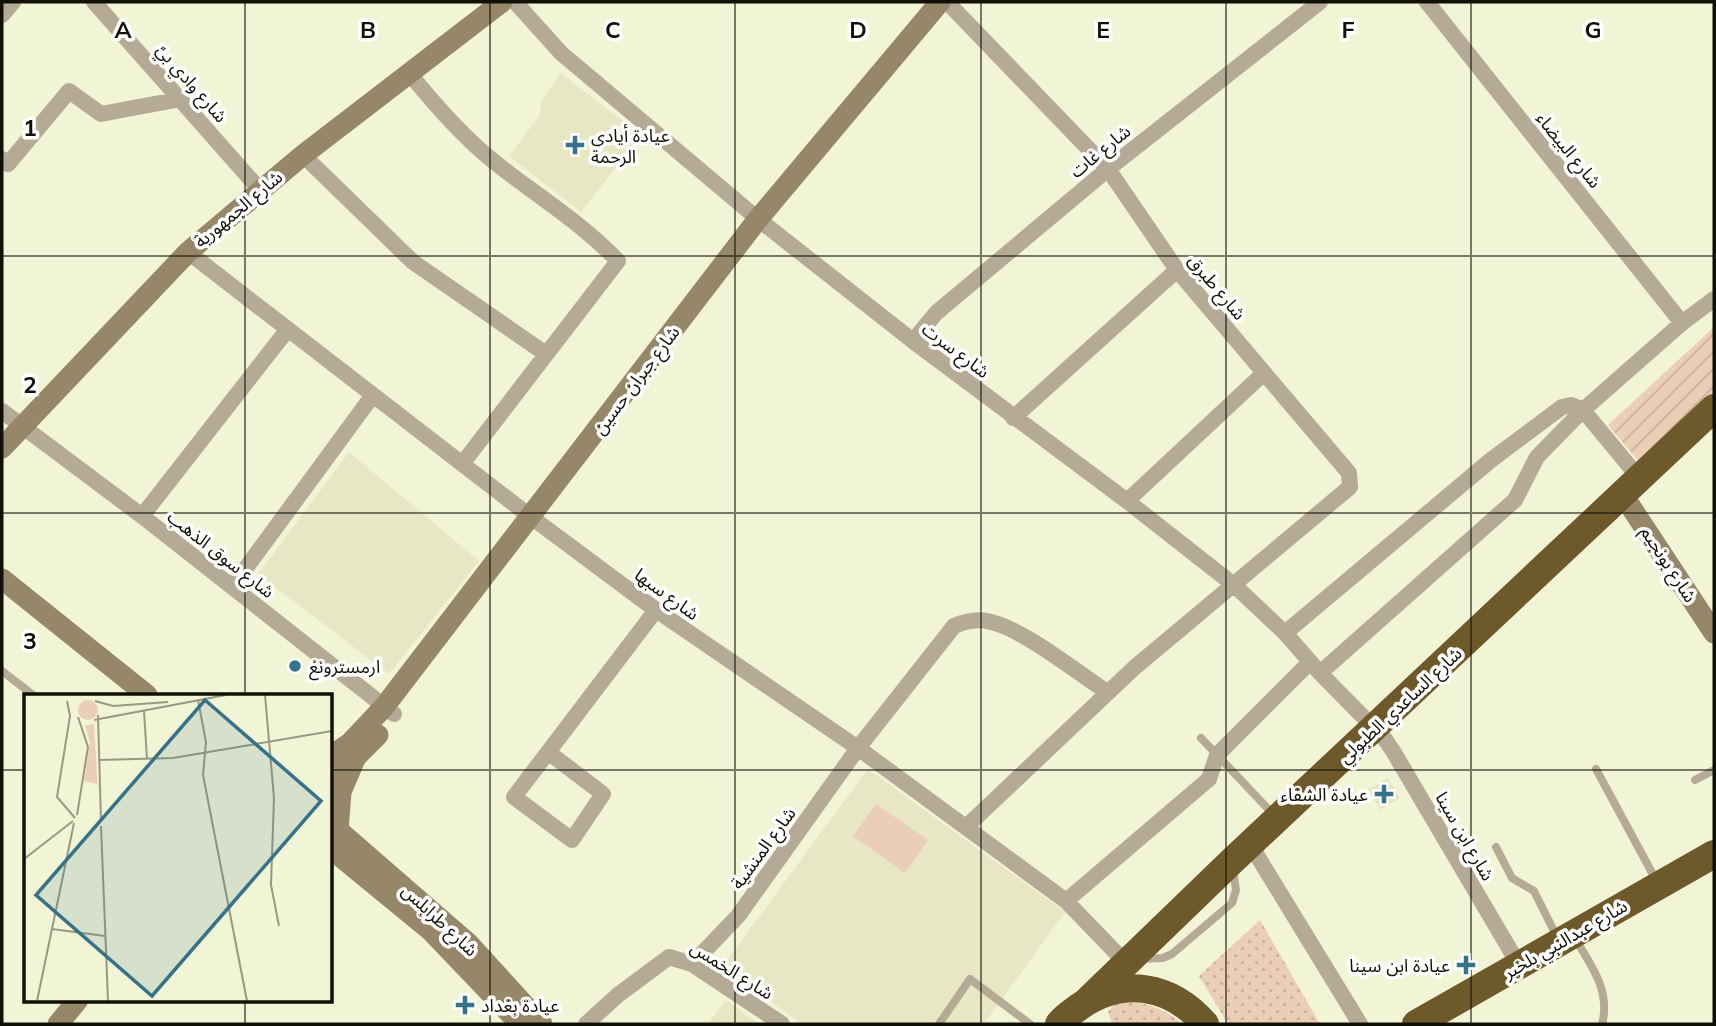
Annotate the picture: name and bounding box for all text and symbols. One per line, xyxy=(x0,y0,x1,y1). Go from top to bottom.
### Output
text: A xyxy=(114,15,132,44)
text: B xyxy=(360,15,376,44)
text: C xyxy=(605,15,621,44)
text: D xyxy=(849,15,867,44)
text: E xyxy=(1096,15,1110,44)
text: F xyxy=(1341,15,1355,44)
text: G xyxy=(1584,15,1602,44)
street label: شارع وادي بيً xyxy=(149,39,233,129)
street label: شارع البيضاء xyxy=(1529,107,1607,195)
text: 1 xyxy=(23,113,37,142)
street label: شارع غات xyxy=(1065,119,1137,185)
place label: عيادة أيادي الرحمة xyxy=(591,124,670,168)
marker: عيادة أيادي الرحمة xyxy=(565,135,585,155)
street label: شارع الجمهورية xyxy=(189,165,289,255)
street label: شارع طبرق xyxy=(1181,249,1251,326)
street label: شارع سرت xyxy=(916,317,994,385)
street label: شارع جبران حسين xyxy=(588,321,687,441)
text: 2 xyxy=(23,370,37,399)
street label: شارع سوق الذهب xyxy=(161,505,279,605)
street label: شارع بونجيم xyxy=(1633,522,1702,608)
street label: شارع سبها xyxy=(628,563,704,628)
text: 3 xyxy=(23,626,37,655)
street label: شارع الساعدي الطبولي xyxy=(1333,642,1469,770)
place label: ارمسترونغ xyxy=(309,655,380,681)
marker: ارمسترونغ xyxy=(287,658,303,674)
inset map xyxy=(24,694,332,1002)
place label: عيادة الشفاء xyxy=(1281,783,1368,806)
marker: عيادة الشفاء xyxy=(1374,784,1394,804)
street label: شارع ابن سينا xyxy=(1428,787,1500,886)
street label: شارع المنشية xyxy=(725,802,803,895)
street label: شارع طرابلس xyxy=(395,879,483,963)
street label: شارع عبدالنبي بلخير xyxy=(1498,894,1633,987)
street label: شارع الخمس xyxy=(685,935,778,1007)
place label: عيادة ابن سينا xyxy=(1349,954,1450,977)
marker: عيادة ابن سينا xyxy=(1456,955,1476,975)
place label: عيادة بغداد xyxy=(481,994,559,1017)
marker: عيادة بغداد xyxy=(455,995,475,1015)

